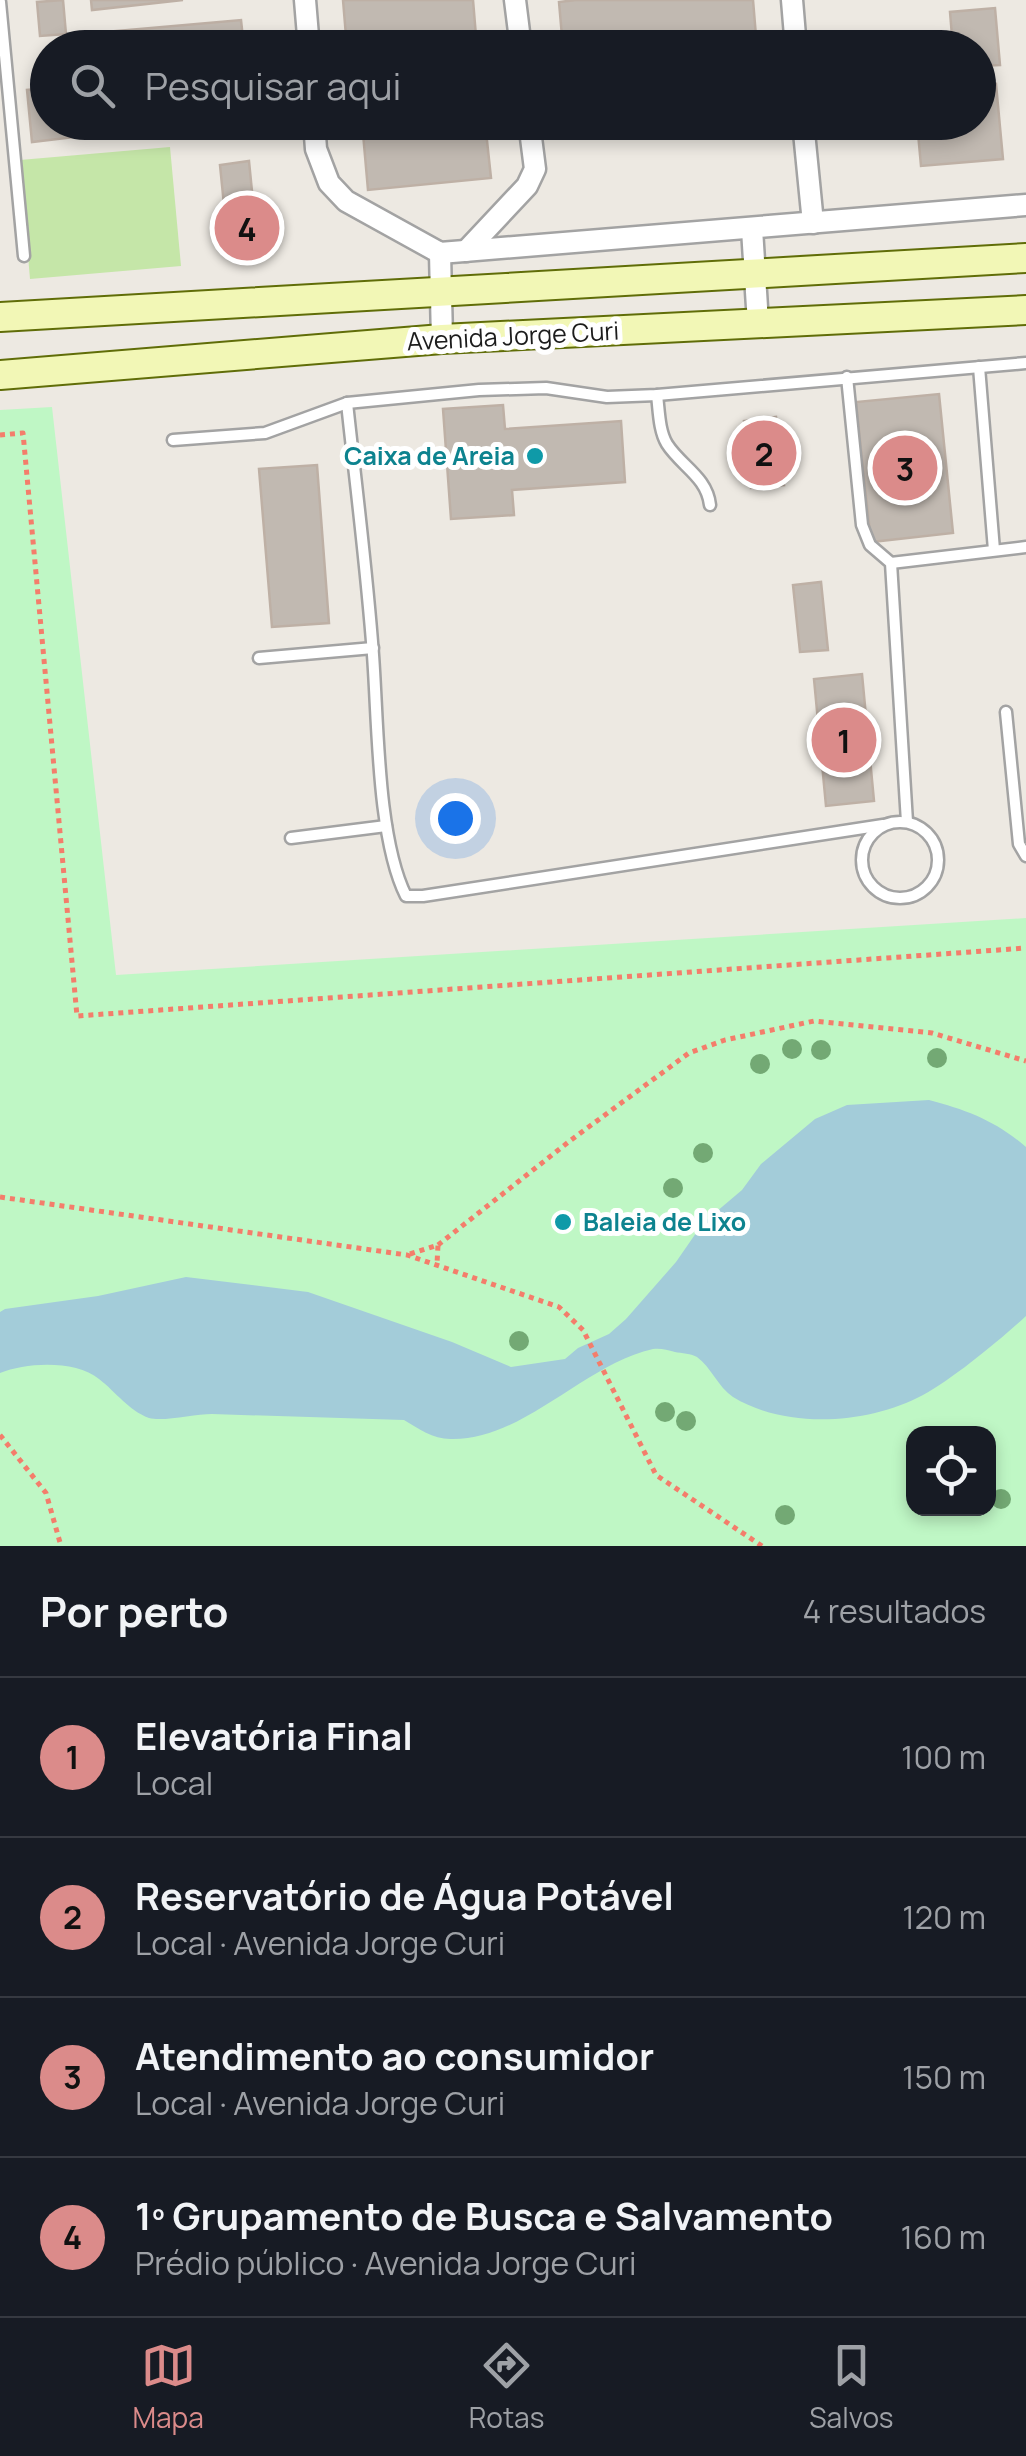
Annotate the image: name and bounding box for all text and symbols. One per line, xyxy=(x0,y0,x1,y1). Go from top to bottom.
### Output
search box xyxy=(30,30,996,140)
icon: search xyxy=(65,58,120,113)
text: Pesquisar aqui xyxy=(145,59,401,111)
pin: 4 xyxy=(214,190,280,266)
street label: Avenida Jorge Curi xyxy=(406,312,620,359)
pin: 2 xyxy=(732,416,796,490)
pin: 3 xyxy=(872,430,938,506)
place label: Caixa de Areia xyxy=(344,438,515,473)
marker: Caixa de Areia xyxy=(524,445,546,467)
pin: 1 xyxy=(812,702,876,778)
your location xyxy=(430,793,481,844)
place label: Baleia de Lixo xyxy=(583,1204,746,1239)
marker: Baleia de Lixo xyxy=(552,1211,574,1233)
map controls xyxy=(906,1426,996,1516)
button: locate xyxy=(906,1426,996,1516)
text: Por perto xyxy=(40,1582,228,1640)
text: 4 resultados xyxy=(802,1589,986,1633)
text: Elevatória Final xyxy=(135,1709,413,1761)
text: 1 xyxy=(65,1735,80,1779)
text: 100 m xyxy=(901,1735,986,1779)
text: Local xyxy=(135,1761,213,1805)
text: Reservatório de Água Potável xyxy=(135,1869,674,1921)
text: 2 xyxy=(63,1895,82,1939)
text: 120 m xyxy=(902,1895,986,1939)
text: Local · Avenida Jorge Curi xyxy=(135,1921,505,1965)
text: Atendimento ao consumidor xyxy=(135,2029,654,2081)
text: 3 xyxy=(63,2055,82,2099)
text: 150 m xyxy=(902,2055,986,2099)
text: Local · Avenida Jorge Curi xyxy=(135,2081,505,2125)
text: 1º Grupamento de Busca e Salvamento xyxy=(135,2189,833,2241)
text: 4 xyxy=(63,2215,82,2259)
text: 160 m xyxy=(901,2215,986,2259)
text: Prédio público · Avenida Jorge Curi xyxy=(135,2241,636,2285)
tab: Mapa xyxy=(132,2338,204,2436)
tab: Rotas xyxy=(469,2338,544,2436)
tab: Salvos xyxy=(809,2338,894,2436)

